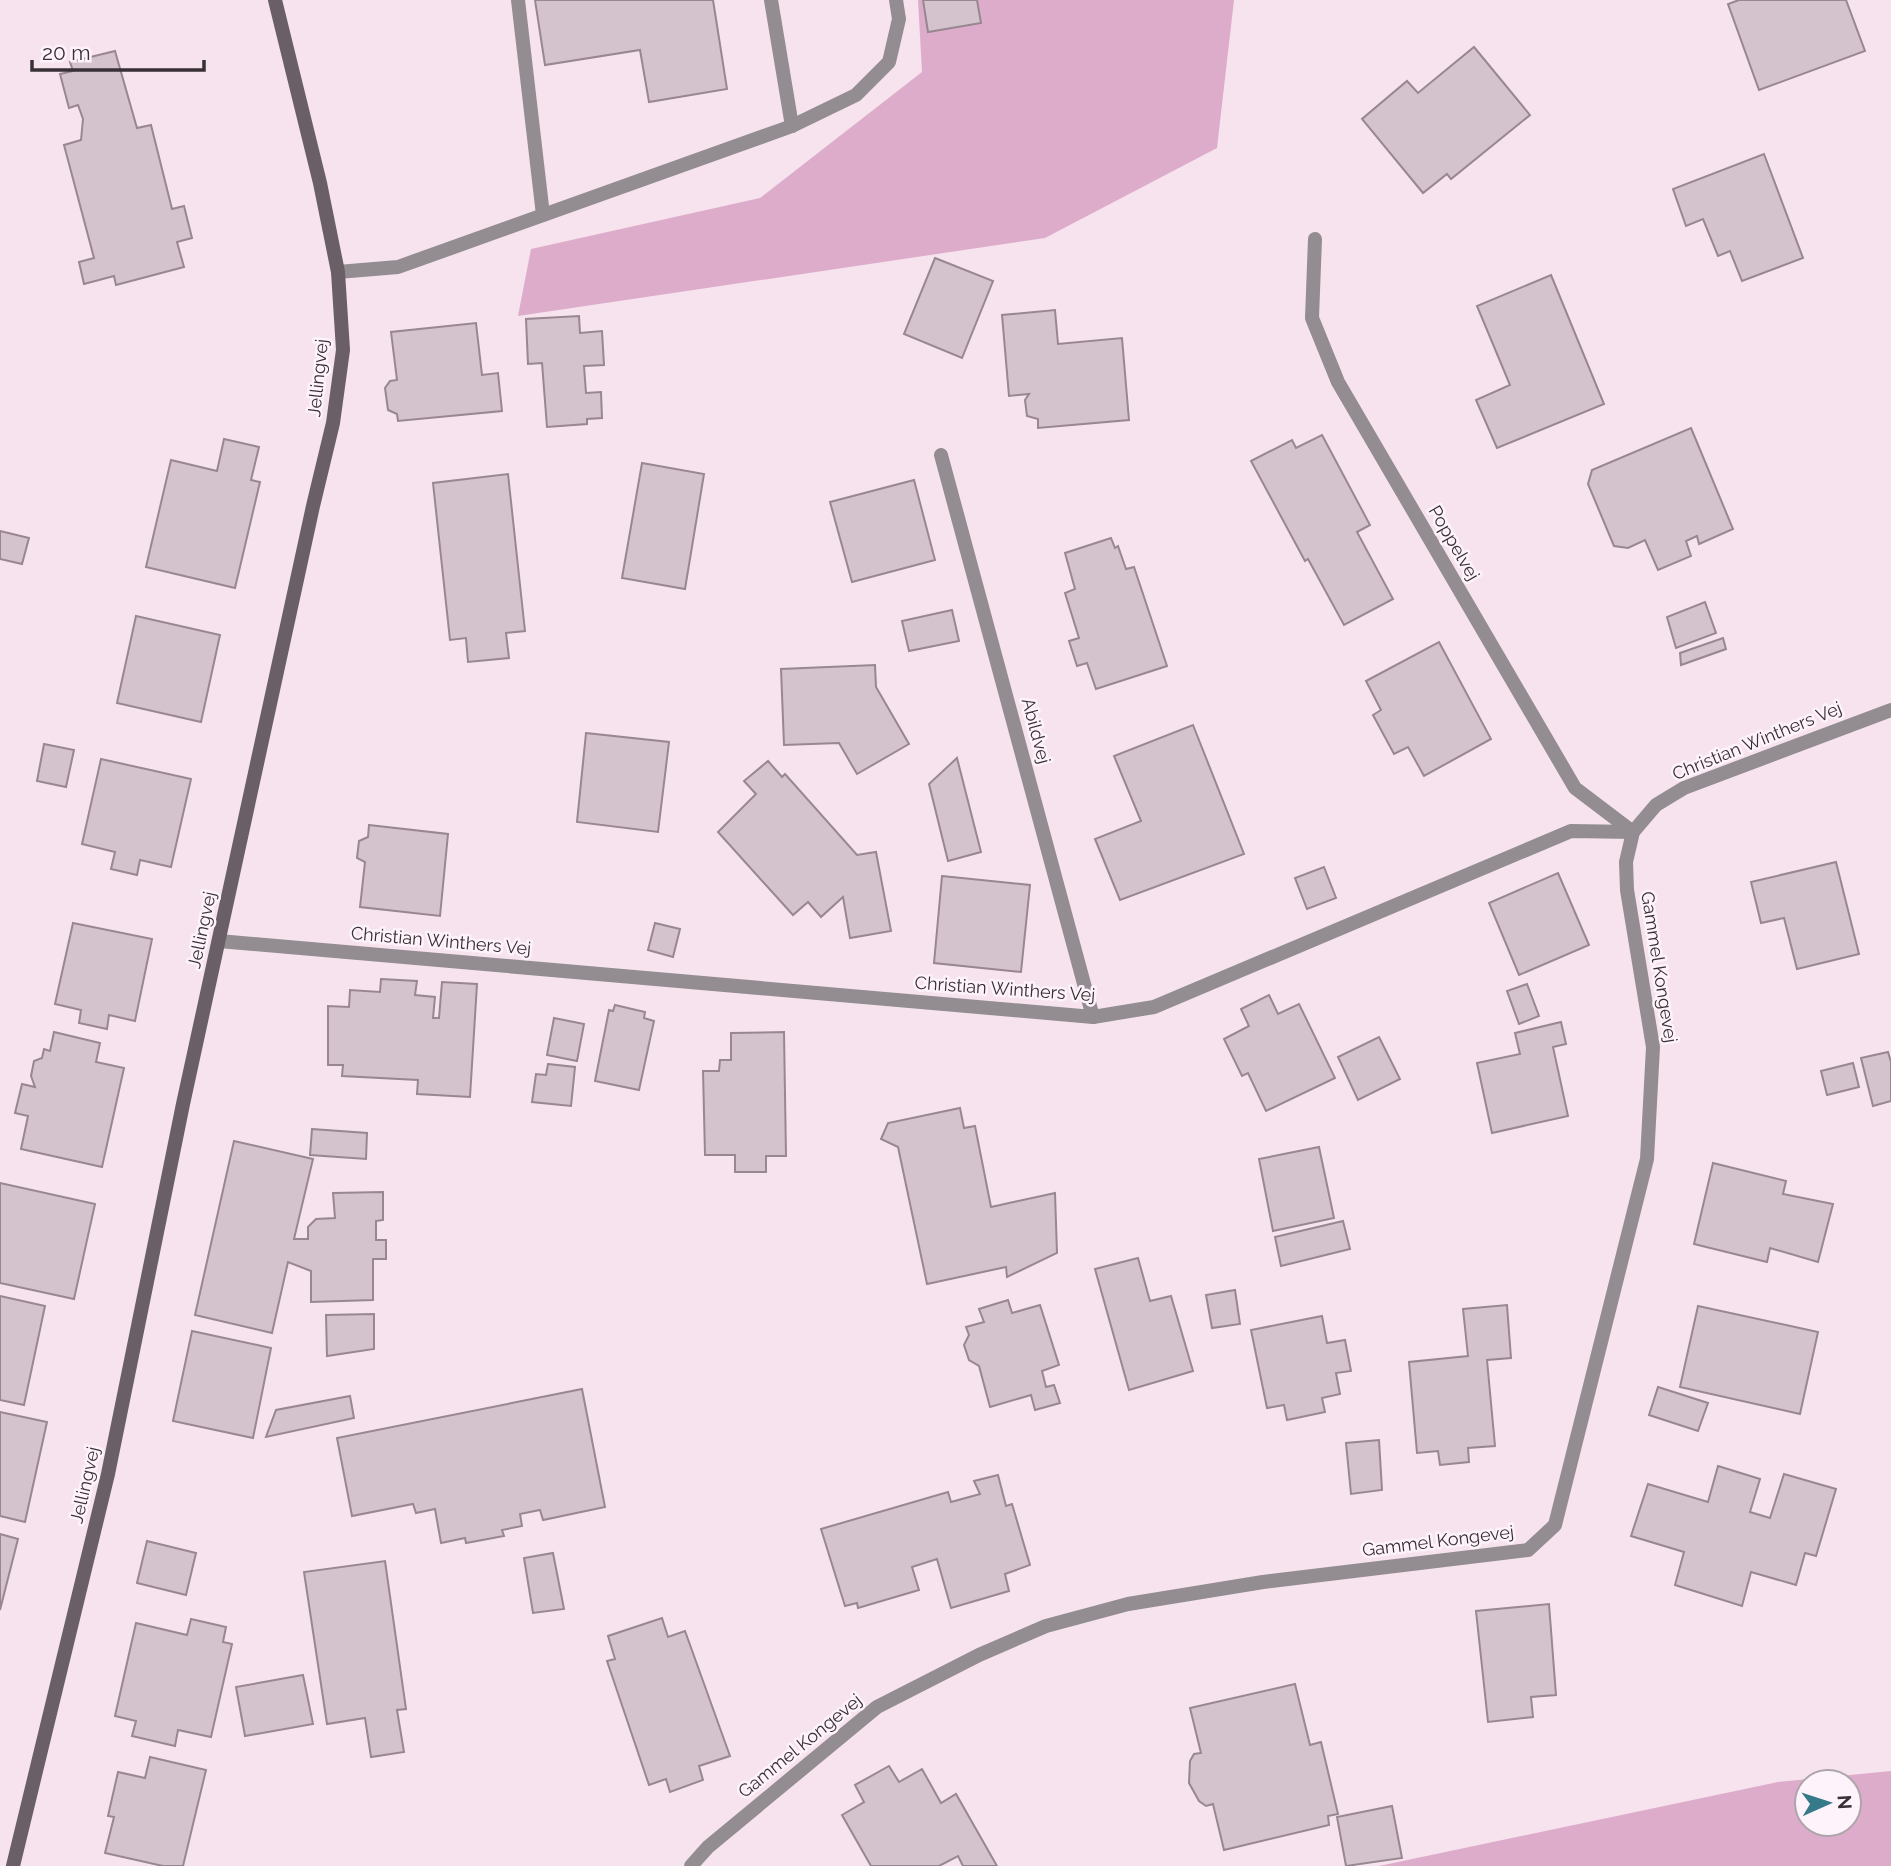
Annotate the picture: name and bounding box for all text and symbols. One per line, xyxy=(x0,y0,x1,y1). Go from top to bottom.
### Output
scale bar xyxy=(32,28,203,72)
text: 20 m xyxy=(42,40,90,65)
street label: Jellingvej xyxy=(303,338,332,418)
street label: Poppelvej xyxy=(1425,502,1484,584)
street label: Abildvej xyxy=(1018,696,1055,766)
street label: Christian Winthers Vej xyxy=(1669,697,1845,784)
street label: Jellingvej xyxy=(183,889,220,970)
street label: Gammel Kongevej xyxy=(1637,890,1682,1044)
street label: Christian Winthers Vej xyxy=(350,922,532,959)
street label: Christian Winthers Vej xyxy=(914,972,1096,1005)
street label: Jellingvej xyxy=(65,1444,104,1525)
street label: Gammel Kongevej xyxy=(1361,1521,1515,1560)
street label: Gammel Kongevej xyxy=(734,1689,866,1802)
north arrow xyxy=(1793,1768,1863,1838)
text: N xyxy=(1834,1794,1856,1810)

